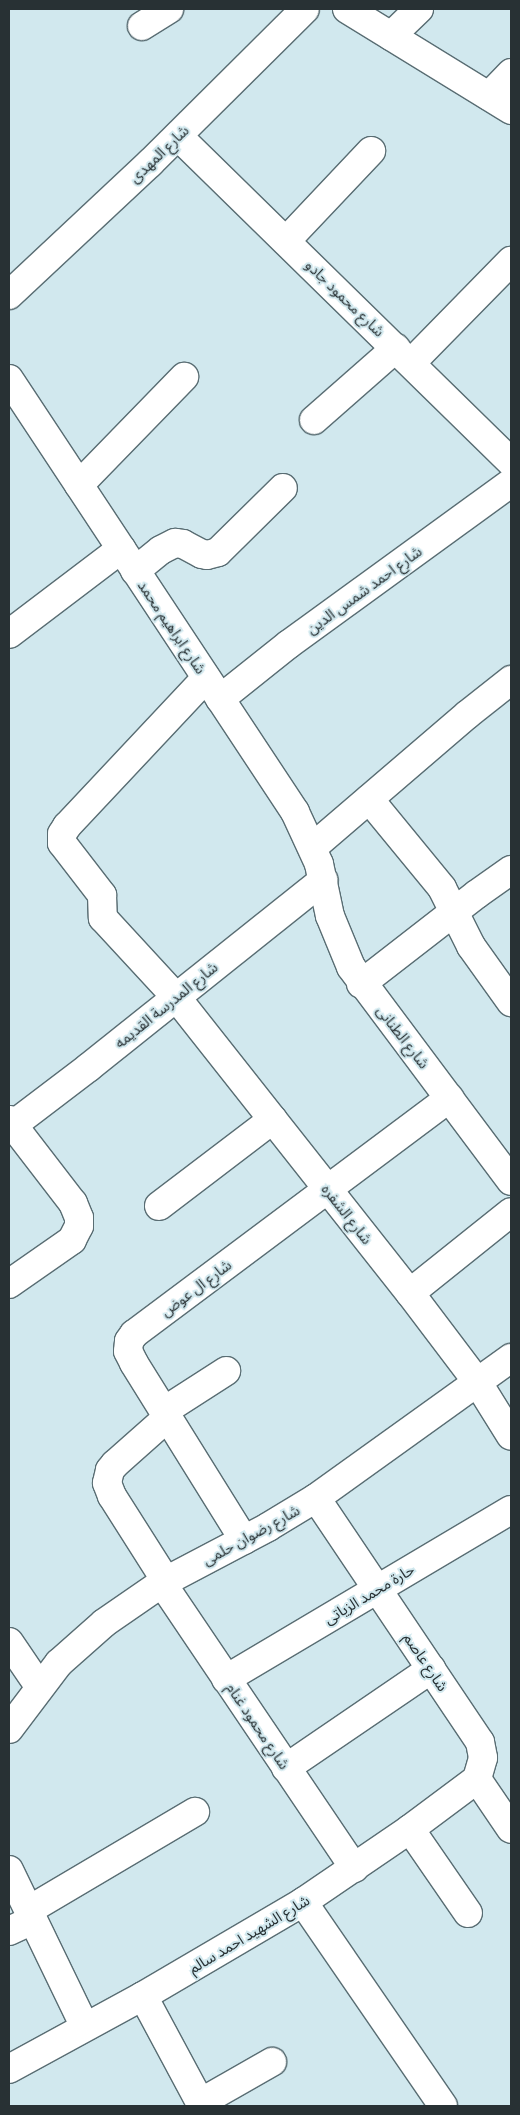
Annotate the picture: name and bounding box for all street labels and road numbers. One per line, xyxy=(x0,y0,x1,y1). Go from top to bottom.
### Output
street label: شارع المهدى xyxy=(126,121,192,187)
street label: شارع محمود جادو xyxy=(302,256,388,340)
street label: شارع احمد شمس الدين xyxy=(303,542,425,638)
street label: شارع ابراهيم محمد xyxy=(134,577,210,677)
street label: شارع المدرسة القديمه xyxy=(111,958,221,1052)
street label: شارع الطنانى xyxy=(373,1002,433,1072)
street label: شارع الشفره xyxy=(318,1180,376,1248)
street label: شارع ال عوض xyxy=(157,1256,235,1320)
street label: شارع رضوان حلمى xyxy=(199,1501,303,1569)
street label: حارة محمد الزياتى xyxy=(321,1560,417,1628)
street label: شارع عاصم xyxy=(400,1629,452,1695)
street label: شارع محمود غنام xyxy=(223,1679,293,1773)
street label: شارع الشهيد احمد سالم xyxy=(185,1891,313,1977)

